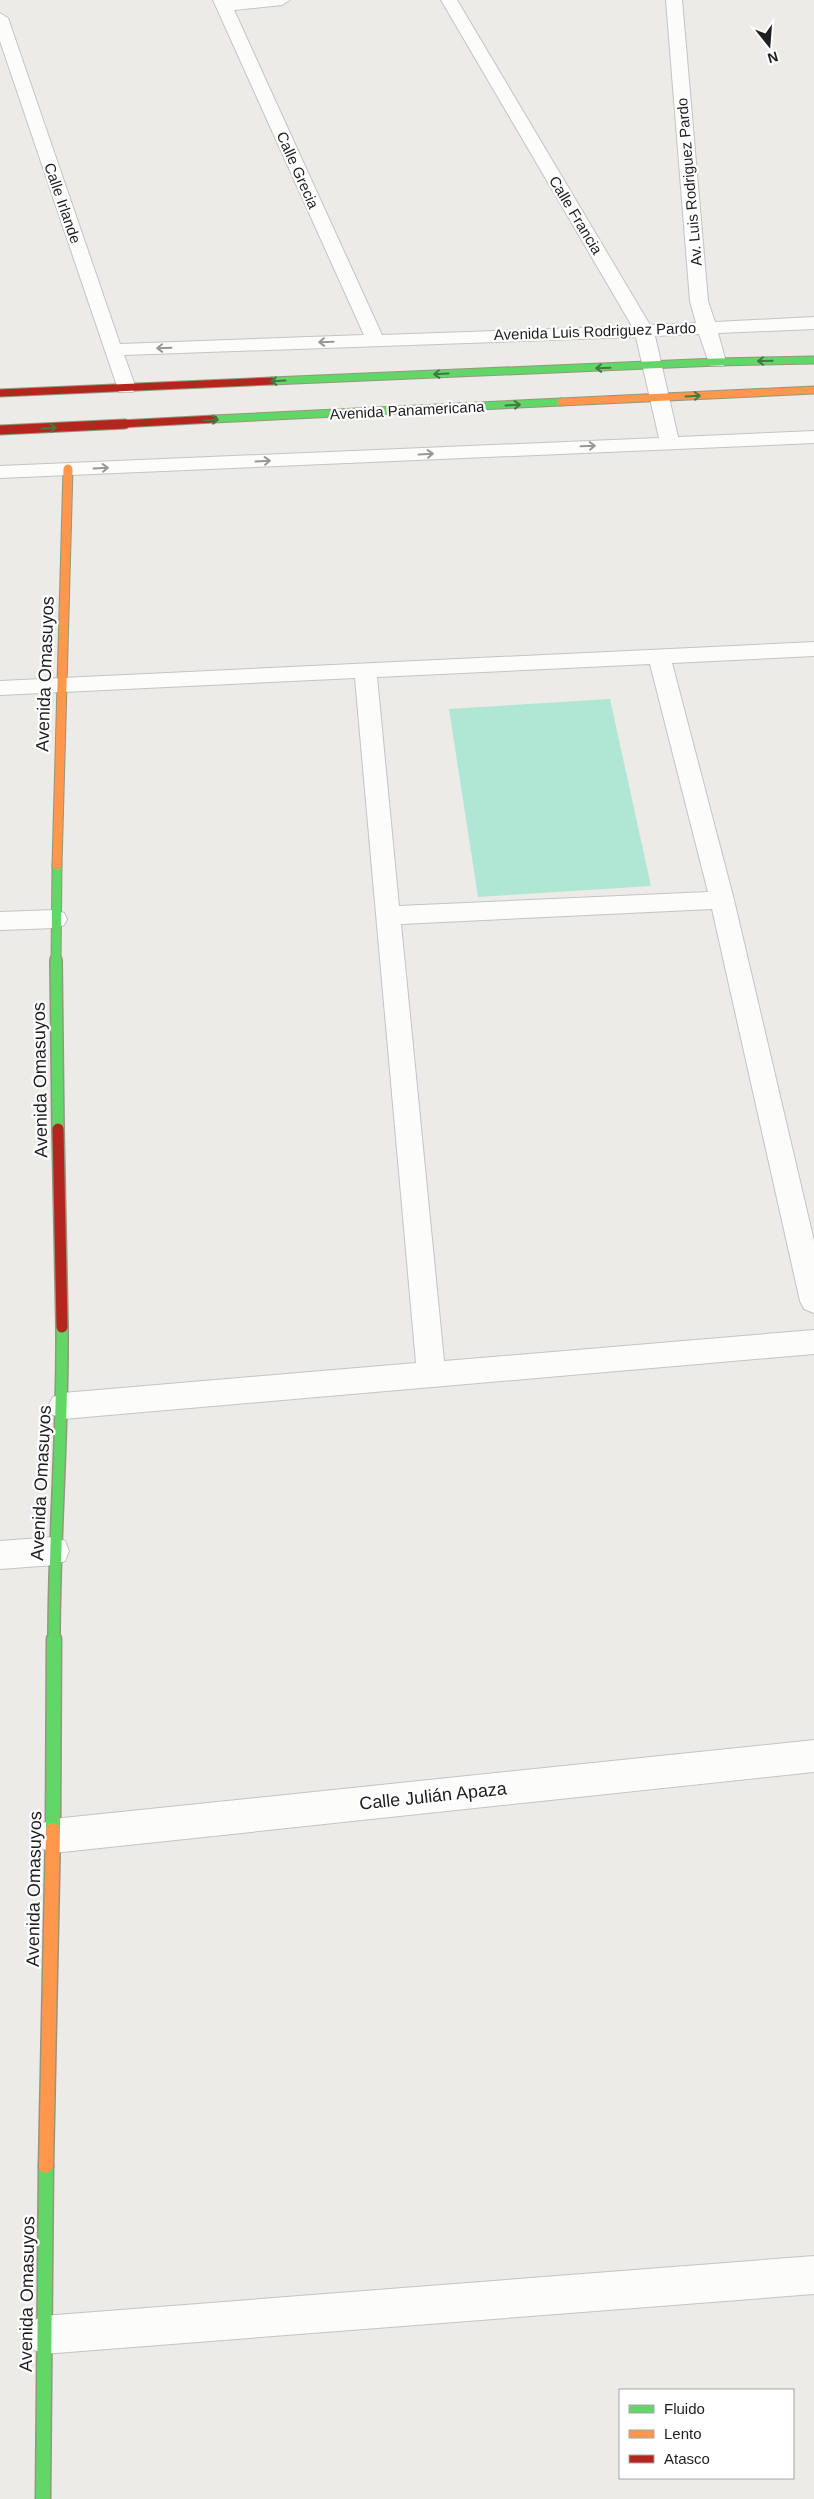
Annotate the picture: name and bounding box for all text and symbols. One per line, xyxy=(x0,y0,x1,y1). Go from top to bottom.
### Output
north arrow xyxy=(744,20,794,70)
text: N xyxy=(766,48,780,67)
street label: Av. Luis Rodriguez Pardo xyxy=(673,97,705,267)
street label: Calle Grecia xyxy=(273,129,323,212)
street label: Calle Irlande xyxy=(41,160,85,246)
street label: Calle Francia xyxy=(546,173,606,258)
street label: Avenida Luis Rodriguez Pardo xyxy=(494,319,696,343)
one-way arrow xyxy=(319,337,335,346)
one-way arrow xyxy=(156,343,172,353)
one-way arrow xyxy=(758,356,774,366)
one-way arrow xyxy=(595,363,611,372)
one-way arrow xyxy=(433,369,449,379)
one-way arrow xyxy=(270,377,286,386)
one-way arrow xyxy=(685,392,701,401)
street label: Avenida Panamericana xyxy=(329,397,485,423)
one-way arrow xyxy=(505,401,521,410)
one-way arrow xyxy=(203,415,219,424)
one-way arrow xyxy=(40,423,56,432)
one-way arrow xyxy=(580,442,596,451)
one-way arrow xyxy=(418,449,434,458)
one-way arrow xyxy=(255,456,271,465)
one-way arrow xyxy=(93,463,109,472)
street label: Avenida Omasuyos xyxy=(32,596,58,752)
street label: Avenida Omasuyos xyxy=(29,1002,51,1158)
street label: Avenida Omasuyos xyxy=(27,1405,55,1561)
street label: Calle Julián Apaza xyxy=(358,1778,509,1814)
street label: Avenida Omasuyos xyxy=(23,1811,45,1967)
street label: Avenida Omasuyos xyxy=(16,2216,38,2372)
legend xyxy=(619,2389,794,2479)
text: Fluido xyxy=(664,2400,705,2417)
text: Lento xyxy=(664,2425,702,2442)
text: Atasco xyxy=(664,2450,710,2467)

